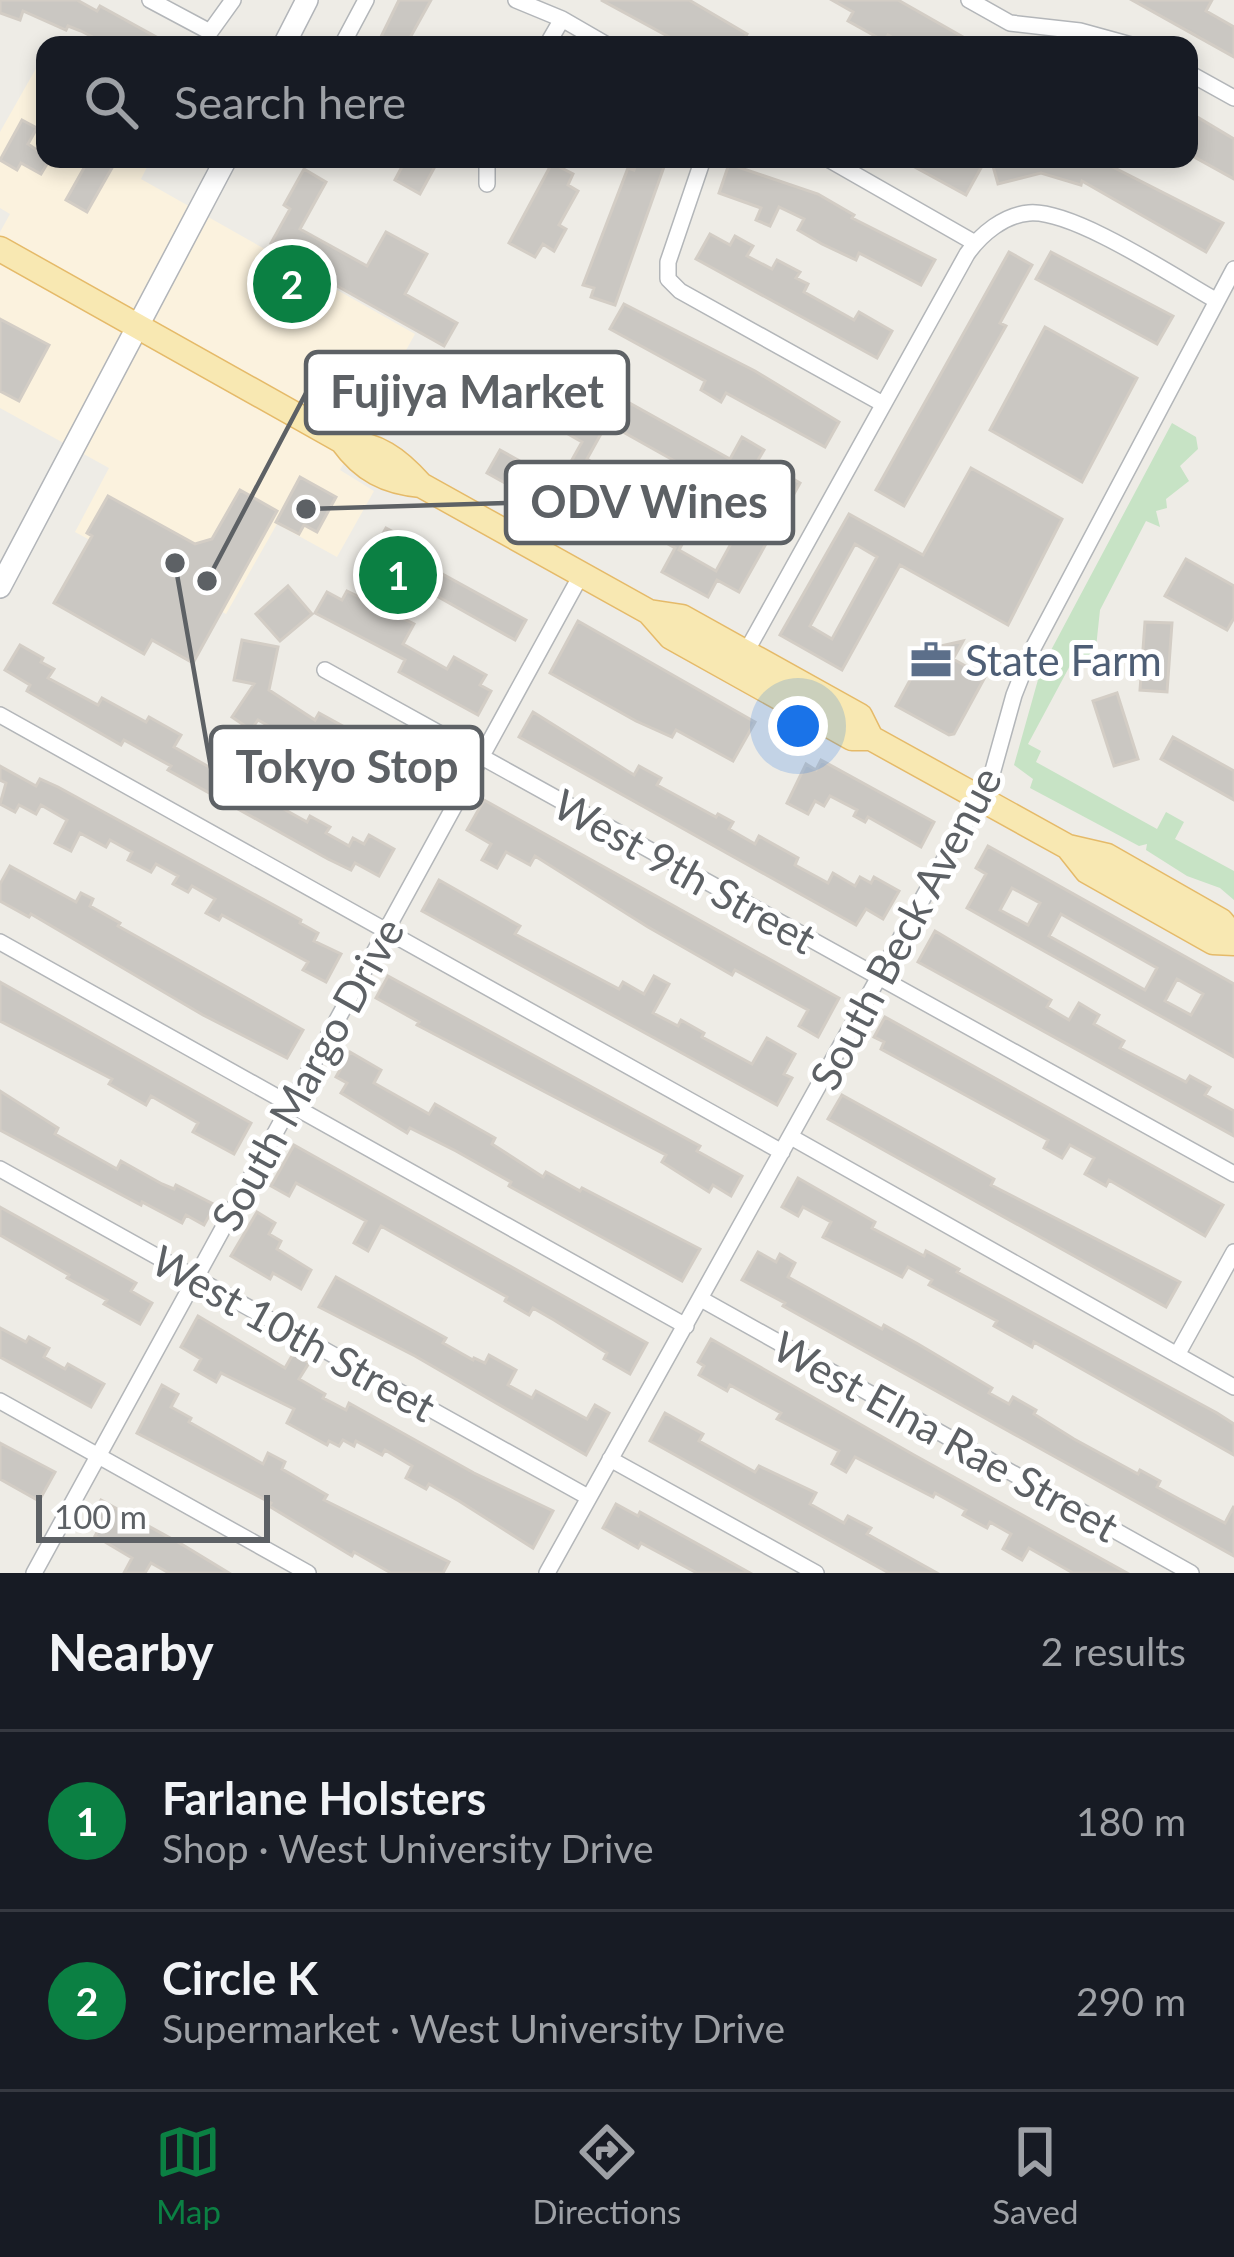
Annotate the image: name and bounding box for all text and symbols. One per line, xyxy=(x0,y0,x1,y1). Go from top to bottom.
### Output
search box xyxy=(36,36,1198,168)
icon: search xyxy=(78,69,144,135)
text: Search here xyxy=(174,75,406,129)
pin: 2 xyxy=(253,239,331,329)
callout: Fujiya Market xyxy=(306,352,628,433)
text: Fujiya Market xyxy=(330,364,604,418)
callout: ODV Wines xyxy=(506,462,793,543)
text: ODV Wines xyxy=(530,474,768,528)
pin: 1 xyxy=(359,530,437,620)
place label: State Farm xyxy=(965,635,1162,685)
office icon: State Farm xyxy=(908,637,954,683)
your location xyxy=(768,696,828,756)
callout: Tokyo Stop xyxy=(211,727,482,808)
text: Tokyo Stop xyxy=(236,739,458,793)
street label: South Beck Avenue xyxy=(799,758,1011,1098)
street label: West 9th Street xyxy=(545,778,825,964)
street label: South Margo Drive xyxy=(200,909,414,1239)
street label: West 10th Street xyxy=(144,1235,444,1431)
street label: West Elna Rae Street xyxy=(765,1320,1127,1552)
scale bar xyxy=(36,1489,270,1542)
text: 100 m xyxy=(54,1496,147,1536)
text: Nearby xyxy=(48,1621,214,1682)
text: 2 results xyxy=(1041,1628,1186,1674)
text: Farlane Holsters xyxy=(162,1771,486,1825)
text: 1 xyxy=(76,1798,98,1844)
text: 180 m xyxy=(1076,1798,1186,1844)
text: Shop · West University Drive xyxy=(162,1825,654,1871)
text: Circle K xyxy=(162,1951,318,2005)
text: 2 xyxy=(76,1978,98,2024)
text: 290 m xyxy=(1076,1978,1186,2024)
text: Supermarket · West University Drive xyxy=(162,2005,785,2051)
tab: Map xyxy=(155,2119,221,2231)
tab: Directions xyxy=(532,2119,681,2231)
tab: Saved xyxy=(992,2119,1079,2231)

